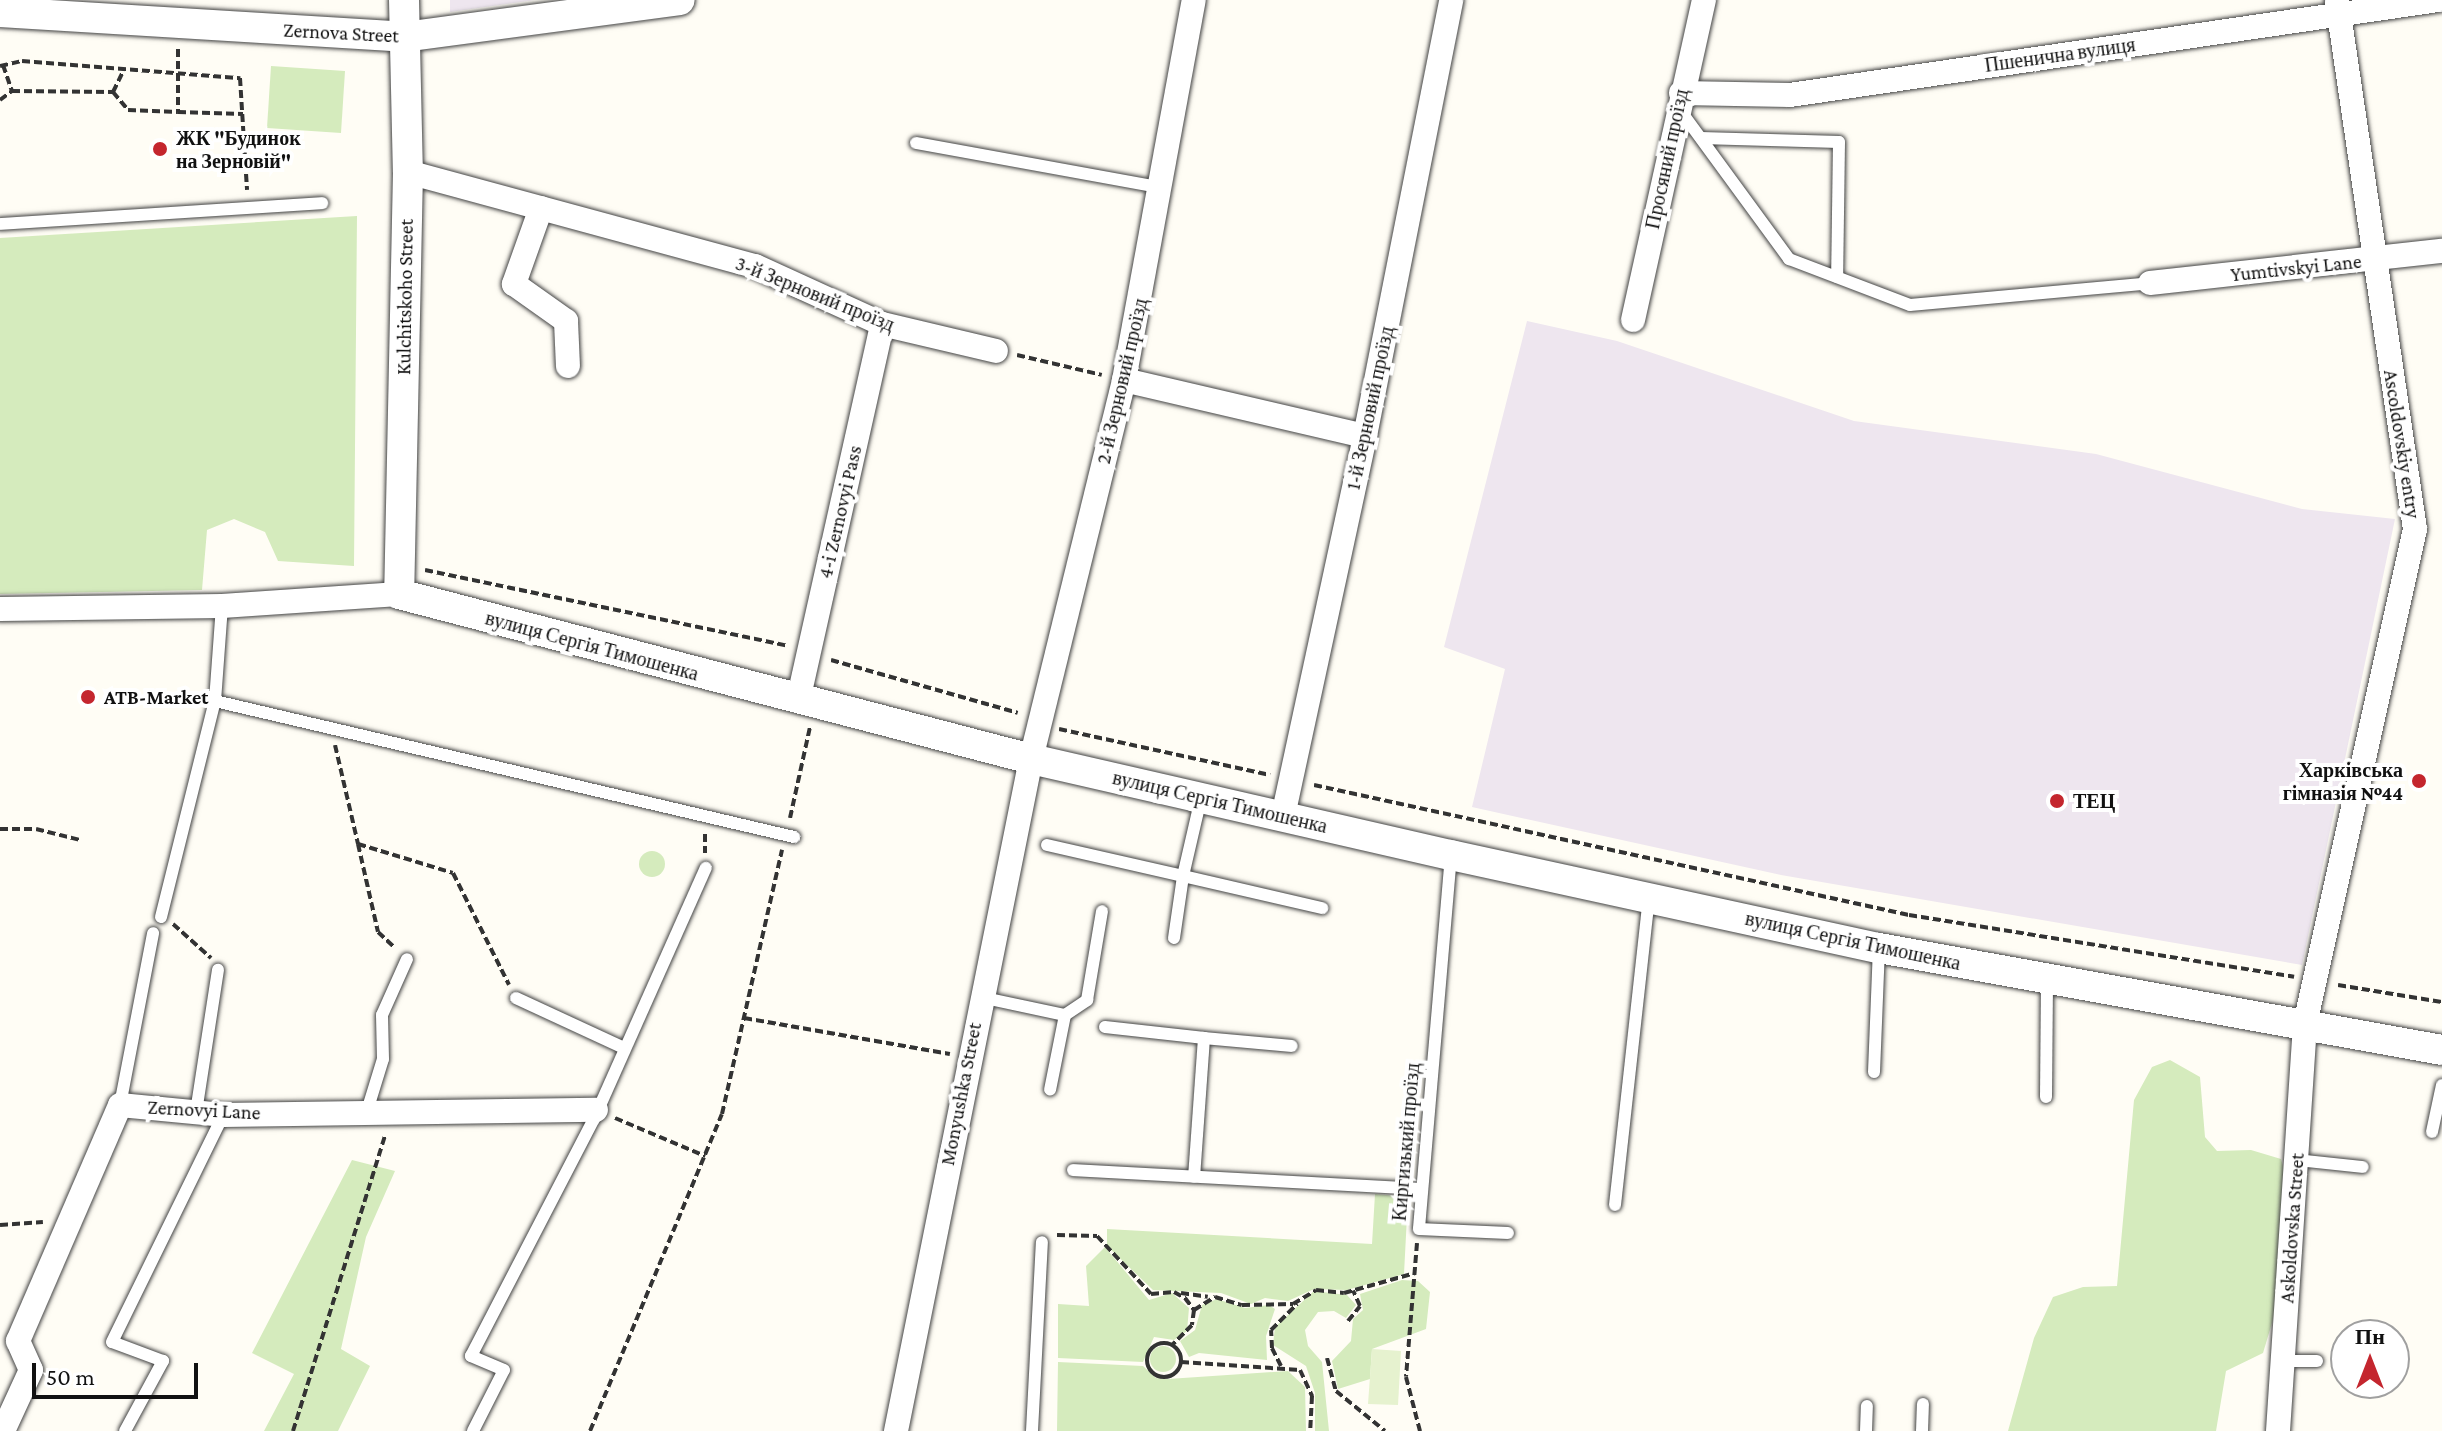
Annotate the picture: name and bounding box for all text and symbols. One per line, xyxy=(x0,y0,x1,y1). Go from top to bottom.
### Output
street label: Zernova Street xyxy=(283,18,399,48)
street label: Пшенична вулиця xyxy=(1983,33,2137,77)
street label: Просяний проїзд xyxy=(1640,87,1694,231)
place label: ЖК "Будинок на Зерновій" xyxy=(176,126,301,173)
marker: ЖК "Будинок на Зерновій" xyxy=(151,140,169,158)
street label: Kulchitskoho Street xyxy=(392,219,418,375)
street label: Yumtivskyi Lane xyxy=(2229,249,2363,287)
street label: 3-й Зерновий проїзд xyxy=(732,251,898,337)
street label: 2-й Зерновий проїзд xyxy=(1091,296,1153,466)
street label: 1-й Зерновий проїзд xyxy=(1341,324,1399,492)
street label: Ascoldovskiy entry xyxy=(2378,368,2426,520)
street label: 4-i Zernovyi Pass xyxy=(813,443,867,581)
street label: вулиця Сергія Тимошенка xyxy=(483,606,701,686)
place label: ATB-Market xyxy=(104,685,208,709)
marker: ATB-Market xyxy=(79,688,97,706)
place label: Харківська гімназія №44 xyxy=(2283,758,2403,805)
street label: вулиця Сергія Тимошенка xyxy=(1110,766,1330,838)
marker: Харківська гімназія №44 xyxy=(2410,772,2428,790)
place label: ТЕЦ xyxy=(2073,789,2115,813)
marker: ТЕЦ xyxy=(2048,792,2066,810)
street label: вулиця Сергія Тимошенка xyxy=(1743,906,1963,976)
street label: Monyushka Street xyxy=(935,1021,987,1167)
street label: Киргизький проїзд xyxy=(1387,1062,1425,1222)
street label: Zernovyi Lane xyxy=(147,1095,261,1125)
street label: Askoldovska Street xyxy=(2275,1152,2309,1304)
north arrow xyxy=(2330,1319,2410,1399)
text: Пн xyxy=(2355,1324,2385,1349)
scale bar xyxy=(36,1347,202,1397)
text: 50 m xyxy=(46,1363,95,1390)

